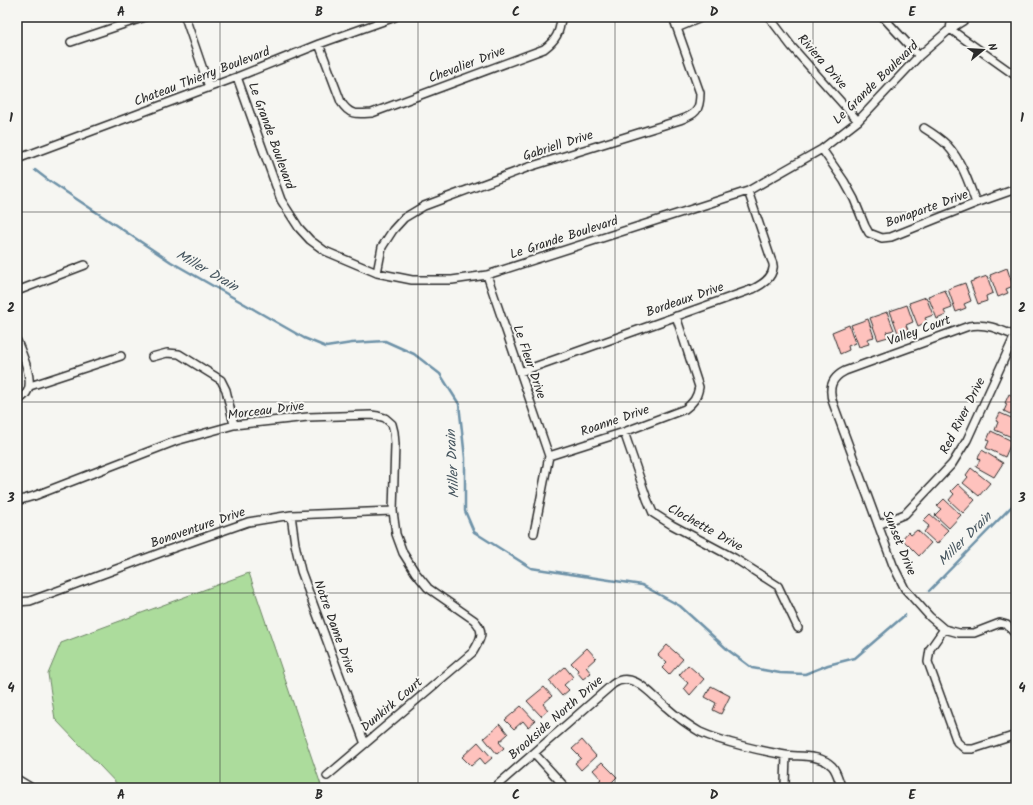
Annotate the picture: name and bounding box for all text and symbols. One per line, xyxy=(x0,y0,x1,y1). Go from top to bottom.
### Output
text: A xyxy=(117,2,125,23)
text: B xyxy=(315,2,323,23)
text: C xyxy=(512,2,520,23)
text: D xyxy=(710,2,719,23)
text: E xyxy=(908,2,916,23)
street label: Riviera Drive xyxy=(792,30,852,95)
north arrow xyxy=(963,30,1003,70)
street label: Le Grande Boulevard xyxy=(828,36,924,130)
street label: Chateau Thierry Boulevard xyxy=(131,41,273,113)
street label: Chevalier Drive xyxy=(425,41,509,89)
text: N xyxy=(982,41,1001,53)
street label: Le Grande Boulevard xyxy=(242,79,300,193)
text: 1 xyxy=(9,108,13,129)
text: 1 xyxy=(1020,108,1024,129)
street label: Gabriell Drive xyxy=(520,125,596,167)
street label: Bonaparte Drive xyxy=(883,184,972,234)
street label: Le Grande Boulevard xyxy=(507,210,621,265)
water label: Miller Drain xyxy=(172,244,244,298)
street label: Bordeaux Drive xyxy=(643,277,727,323)
text: 2 xyxy=(7,298,15,319)
text: 2 xyxy=(1018,298,1026,319)
street label: Valley Court xyxy=(884,310,954,352)
street label: Le Fleur Drive xyxy=(507,322,551,402)
street label: Red River Drive xyxy=(935,374,991,458)
street label: Morceau Drive xyxy=(227,396,306,426)
street label: Roanne Drive xyxy=(578,399,652,443)
water label: Miller Drain xyxy=(440,428,466,499)
text: 3 xyxy=(6,488,15,509)
text: 3 xyxy=(1017,488,1026,509)
street label: Clochette Drive xyxy=(663,499,747,558)
street label: Bonaventure Drive xyxy=(148,502,248,554)
water label: Miller Drain xyxy=(933,506,998,571)
street label: Sunset Drive xyxy=(876,507,922,579)
street label: Notre Dame Drive xyxy=(307,577,361,677)
street label: Brookside North Drive xyxy=(504,671,608,765)
street label: Dunkirk Court xyxy=(356,672,428,737)
text: 4 xyxy=(7,678,15,699)
text: 4 xyxy=(1018,678,1026,699)
text: A xyxy=(117,785,125,805)
text: B xyxy=(315,785,323,805)
text: C xyxy=(512,785,520,805)
text: D xyxy=(710,785,719,805)
text: E xyxy=(908,785,916,805)

